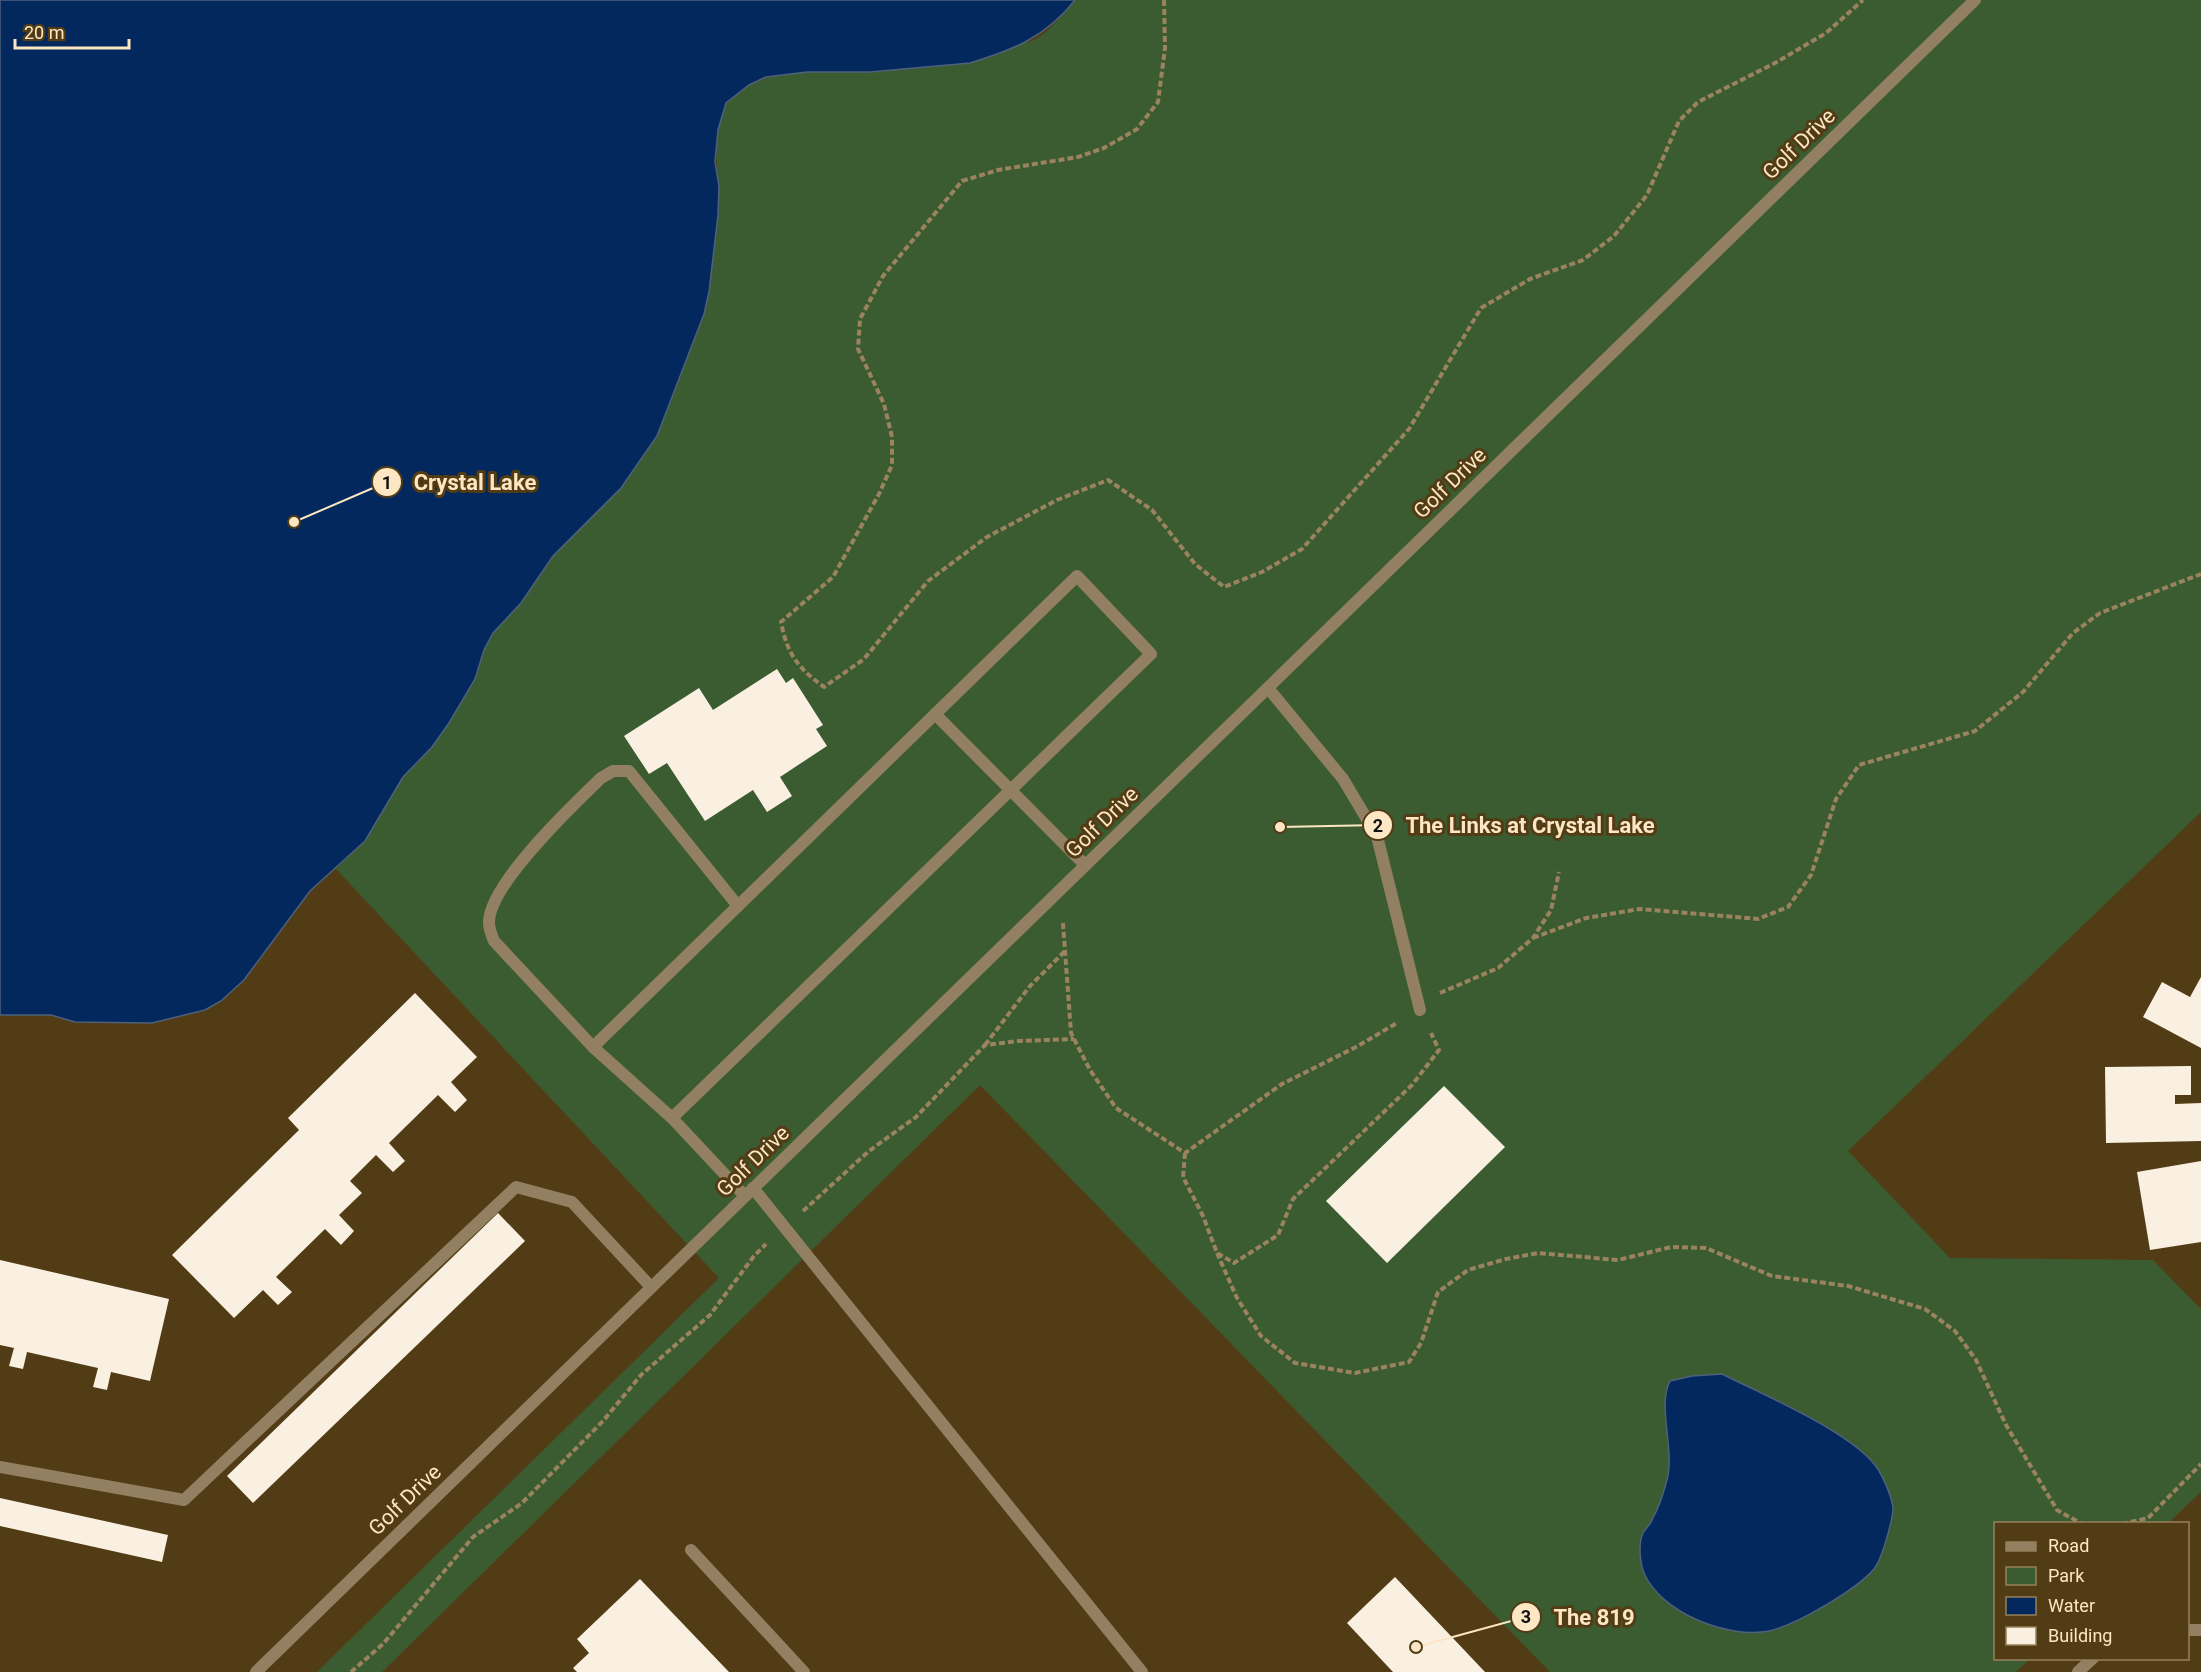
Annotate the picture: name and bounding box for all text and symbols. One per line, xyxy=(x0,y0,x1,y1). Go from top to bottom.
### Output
scale bar xyxy=(15,12,129,50)
text: 20 m xyxy=(24,22,64,43)
street label: Golf Drive xyxy=(1758,104,1840,184)
street label: Golf Drive xyxy=(1409,443,1491,523)
callout: Crystal Lake xyxy=(372,462,548,502)
text: Crystal Lake xyxy=(414,470,536,495)
text: 1 xyxy=(382,472,392,493)
street label: Golf Drive xyxy=(1061,782,1143,862)
callout: The Links at Crystal Lake xyxy=(1363,805,1666,845)
text: The Links at Crystal Lake xyxy=(1405,813,1655,838)
text: 2 xyxy=(1373,815,1383,836)
street label: Golf Drive xyxy=(712,1121,794,1201)
street label: Golf Drive xyxy=(364,1460,446,1540)
legend xyxy=(1994,1522,2189,1660)
text: Road xyxy=(2048,1535,2089,1556)
text: Park xyxy=(2048,1565,2085,1586)
text: Water xyxy=(2048,1595,2095,1616)
callout: The 819 xyxy=(1511,1597,1646,1637)
text: The 819 xyxy=(1553,1605,1635,1630)
text: 3 xyxy=(1521,1606,1531,1627)
text: Building xyxy=(2048,1625,2112,1646)

